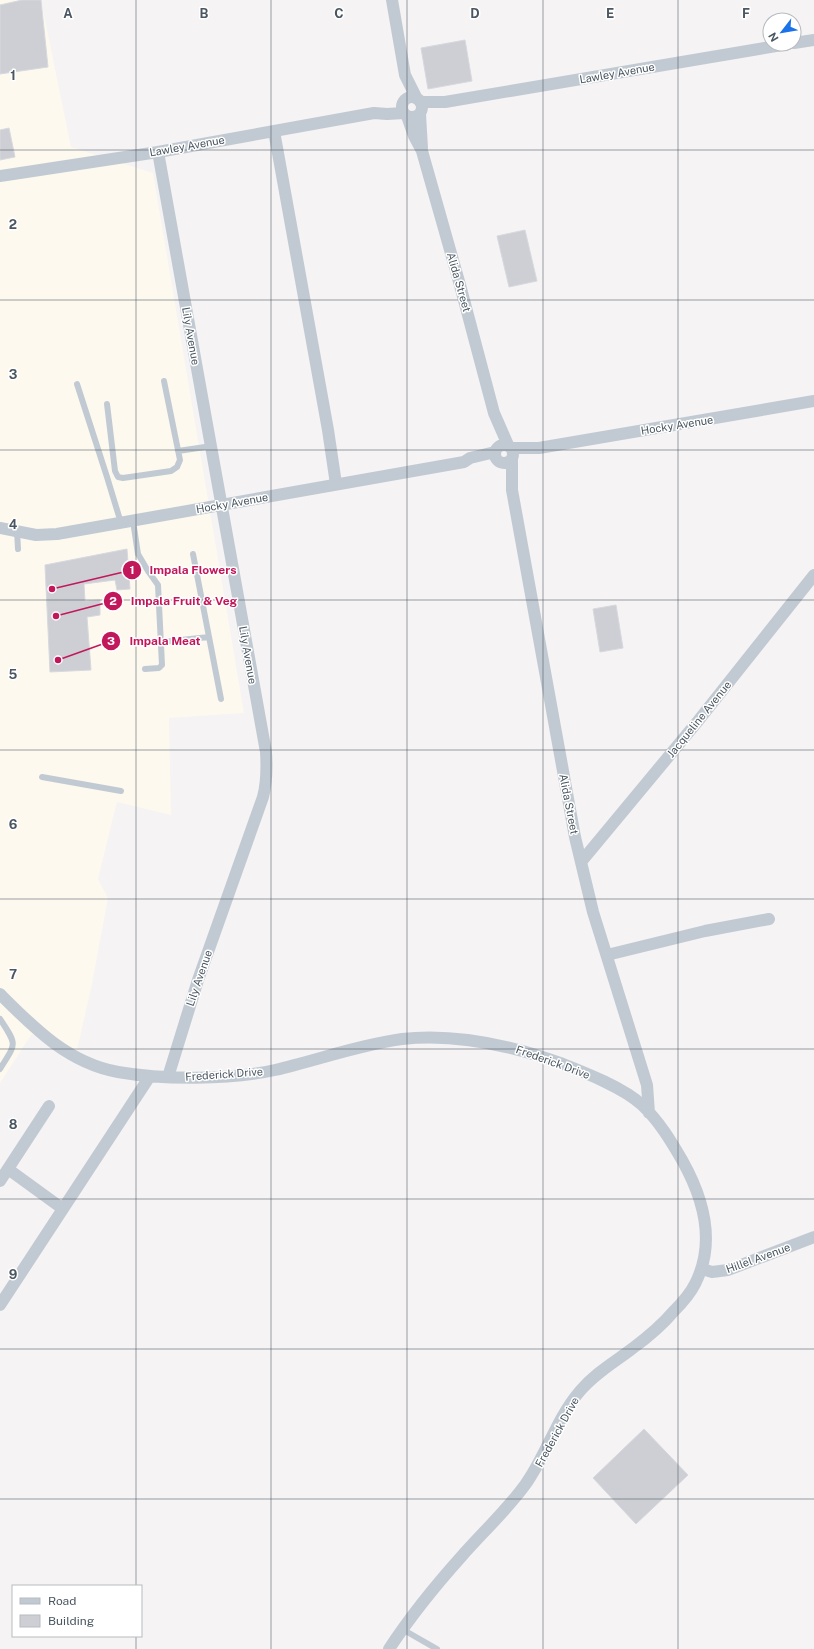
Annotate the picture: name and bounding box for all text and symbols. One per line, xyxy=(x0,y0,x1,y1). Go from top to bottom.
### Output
text: A xyxy=(63,6,73,21)
text: B xyxy=(200,6,209,21)
text: C xyxy=(334,6,344,21)
text: D xyxy=(470,6,480,21)
text: E xyxy=(606,6,614,21)
text: F xyxy=(742,6,750,21)
north arrow xyxy=(762,12,802,52)
text: N xyxy=(766,30,781,44)
street label: Lawley Avenue xyxy=(578,60,656,86)
text: 1 xyxy=(10,68,16,83)
street label: Lawley Avenue xyxy=(148,133,226,159)
text: 2 xyxy=(9,217,17,232)
street label: Alida Street xyxy=(445,251,473,313)
street label: Lily Avenue xyxy=(180,306,202,366)
text: 3 xyxy=(9,367,18,382)
street label: Hocky Avenue xyxy=(640,413,714,437)
street label: Hocky Avenue xyxy=(195,491,269,515)
text: 4 xyxy=(9,517,18,532)
callout: Impala Flowers xyxy=(122,558,245,582)
text: 1 xyxy=(129,563,135,577)
text: Impala Flowers xyxy=(149,563,237,577)
callout: Impala Fruit & Veg xyxy=(103,589,245,613)
text: 2 xyxy=(109,594,117,608)
text: Impala Fruit & Veg xyxy=(131,594,238,608)
street label: Lily Avenue xyxy=(237,625,259,685)
callout: Impala Meat xyxy=(101,629,209,653)
text: 3 xyxy=(107,634,115,648)
text: Impala Meat xyxy=(129,634,201,648)
text: 5 xyxy=(9,667,18,682)
street label: Jacqueline Avenue xyxy=(665,679,733,759)
street label: Alida Street xyxy=(557,773,581,835)
text: 6 xyxy=(9,817,18,832)
street label: Lily Avenue xyxy=(184,948,214,1008)
text: 7 xyxy=(9,967,17,982)
street label: Frederick Drive xyxy=(514,1043,592,1081)
street label: Frederick Drive xyxy=(185,1065,263,1083)
text: 8 xyxy=(9,1117,18,1132)
street label: Hillel Avenue xyxy=(724,1241,792,1275)
text: 9 xyxy=(9,1267,17,1282)
street label: Frederick Drive xyxy=(533,1395,581,1469)
legend xyxy=(12,1585,142,1637)
text: Road xyxy=(48,1594,76,1608)
text: Building xyxy=(48,1614,94,1628)

